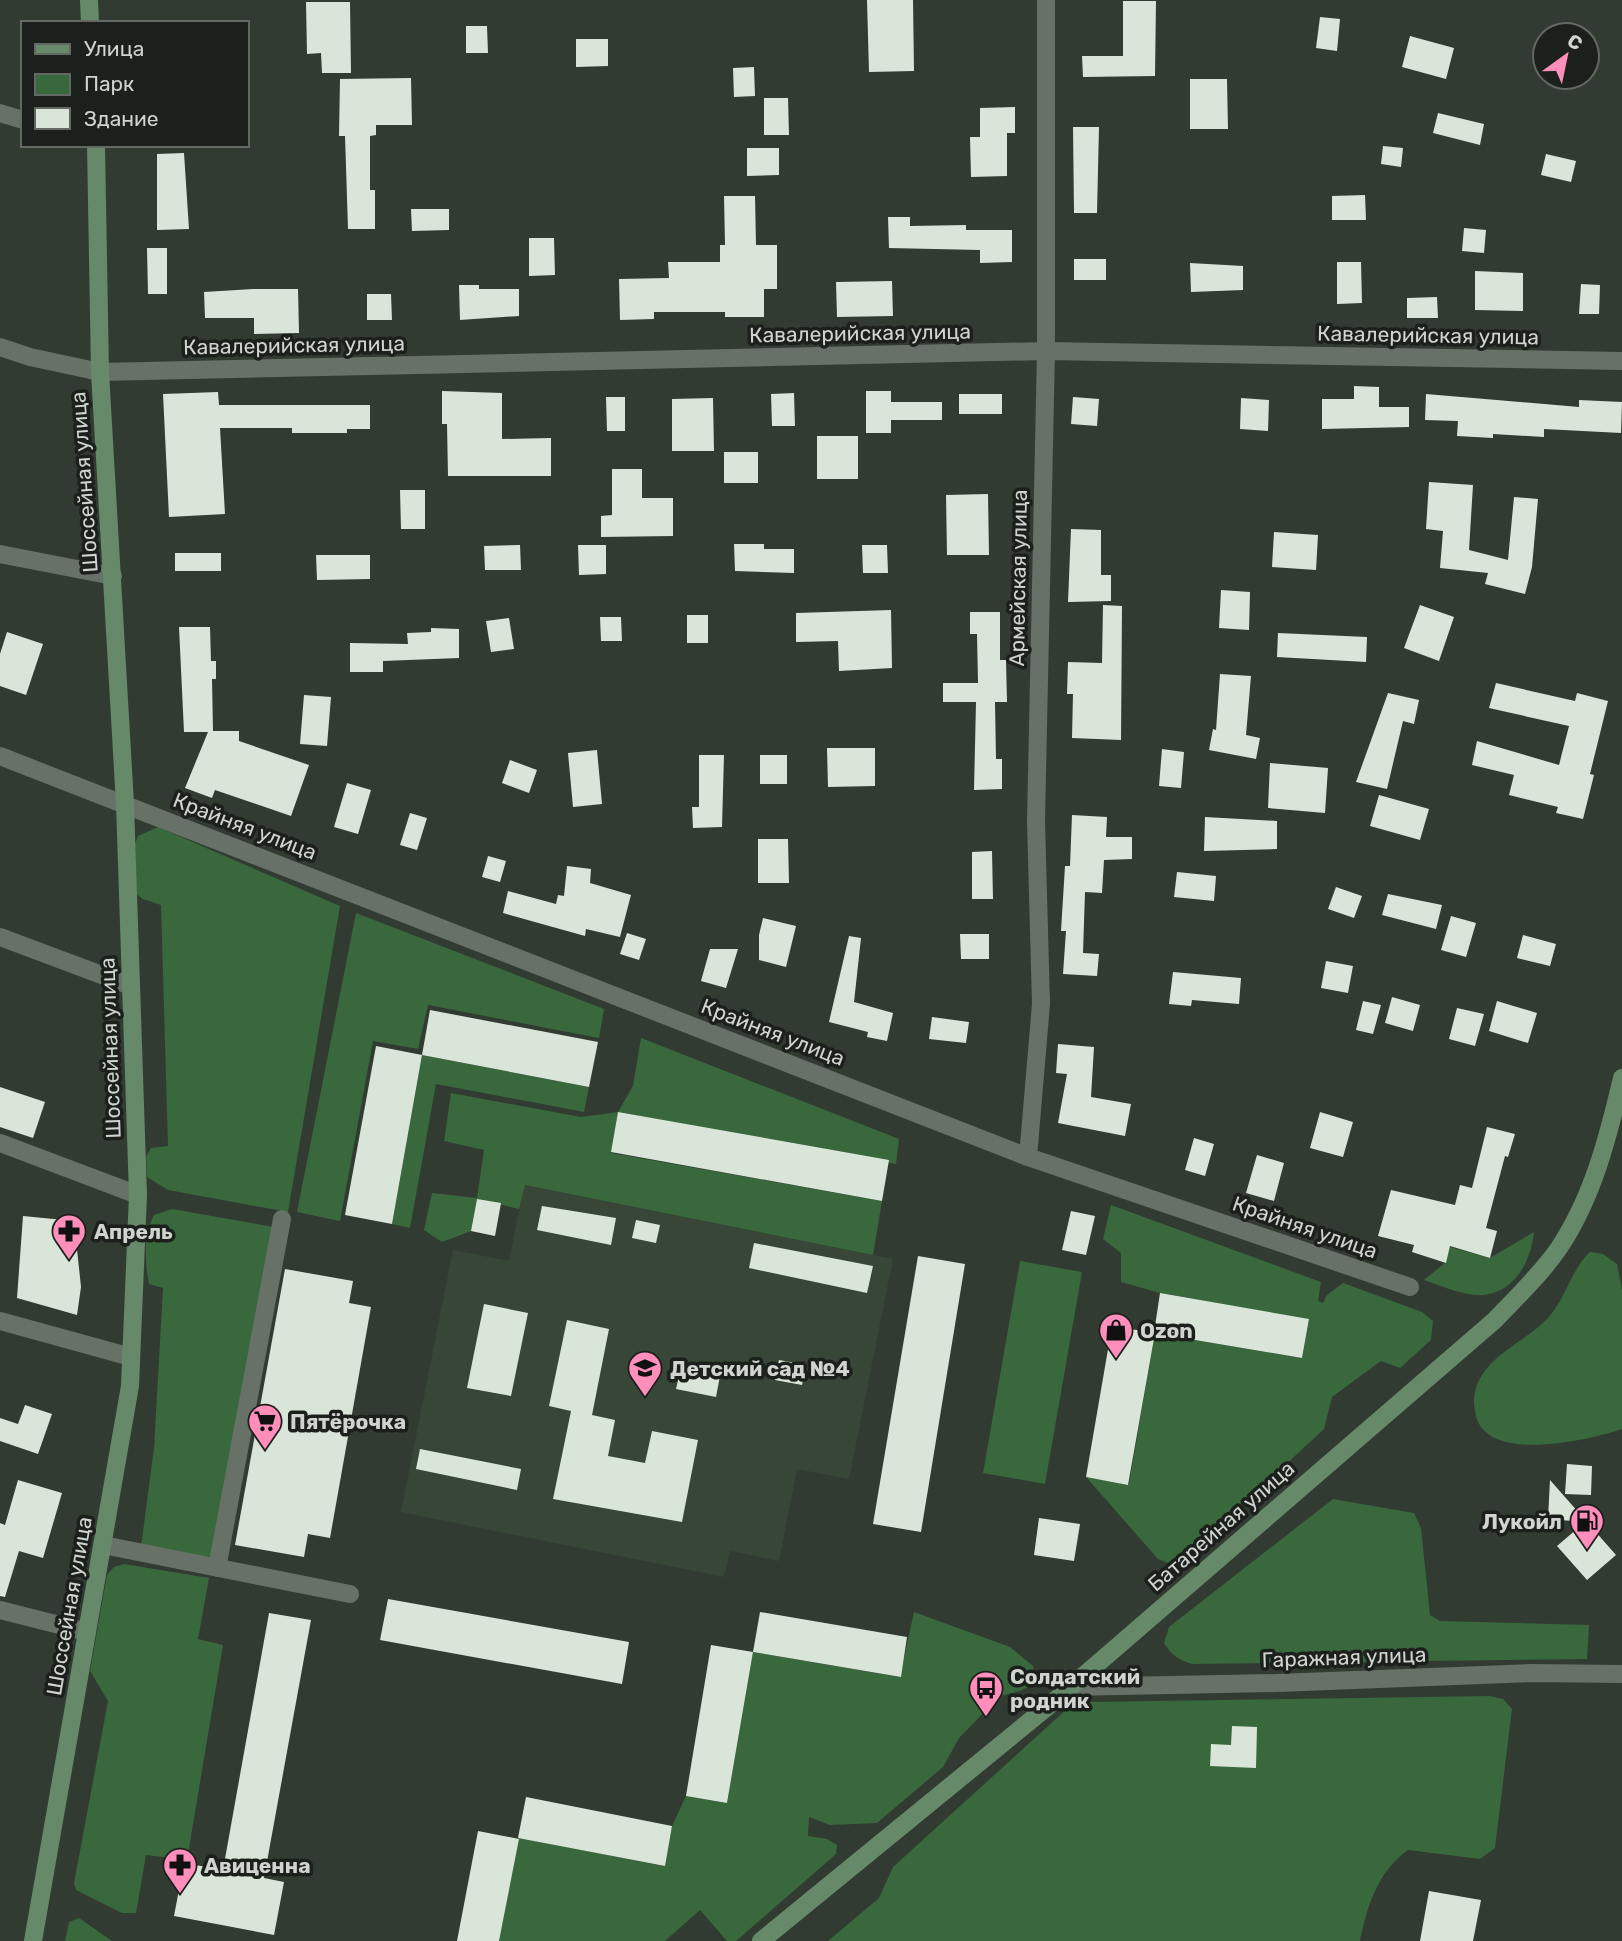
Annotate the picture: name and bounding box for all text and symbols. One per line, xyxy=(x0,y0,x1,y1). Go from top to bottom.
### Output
legend xyxy=(21,21,248,147)
north arrow xyxy=(1531,21,1601,91)
text: С xyxy=(1563,29,1587,55)
text: Улица xyxy=(84,36,144,61)
text: Парк xyxy=(84,71,134,96)
text: Здание xyxy=(84,106,159,131)
street label: Кавалерийская улица xyxy=(749,319,971,347)
street label: Кавалерийская улица xyxy=(1317,321,1539,349)
street label: Кавалерийская улица xyxy=(183,331,405,359)
street label: Шоссейная улица xyxy=(65,391,103,573)
street label: Армейская улица xyxy=(1004,489,1032,667)
street label: Крайняя улица xyxy=(170,787,320,865)
street label: Шоссейная улица xyxy=(94,957,126,1139)
street label: Крайняя улица xyxy=(698,993,848,1071)
street label: Крайняя улица xyxy=(1229,1191,1381,1263)
pharmacy icon: Апрель xyxy=(50,1212,88,1261)
place label: Апрель xyxy=(94,1219,173,1244)
shop icon: Ozon xyxy=(1097,1311,1135,1360)
place label: Ozon xyxy=(1140,1318,1193,1343)
school or university icon: Детский сад №4 xyxy=(626,1349,664,1398)
place label: Детский сад №4 xyxy=(670,1356,850,1381)
supermarket icon: Пятёрочка xyxy=(246,1402,284,1451)
place label: Пятёрочка xyxy=(290,1409,406,1434)
street label: Батарейная улица xyxy=(1143,1456,1299,1596)
fuel station icon: Лукойл xyxy=(1568,1502,1606,1551)
place label: Лукойл xyxy=(1482,1509,1562,1534)
street label: Шоссейная улица xyxy=(41,1515,97,1697)
street label: Гаражная улица xyxy=(1261,1642,1427,1672)
place label: Солдатский родник xyxy=(1010,1664,1140,1713)
bus stop icon: Солдатский родник xyxy=(967,1669,1005,1718)
pharmacy icon: Авиценна xyxy=(161,1846,199,1895)
place label: Авиценна xyxy=(204,1853,311,1878)

